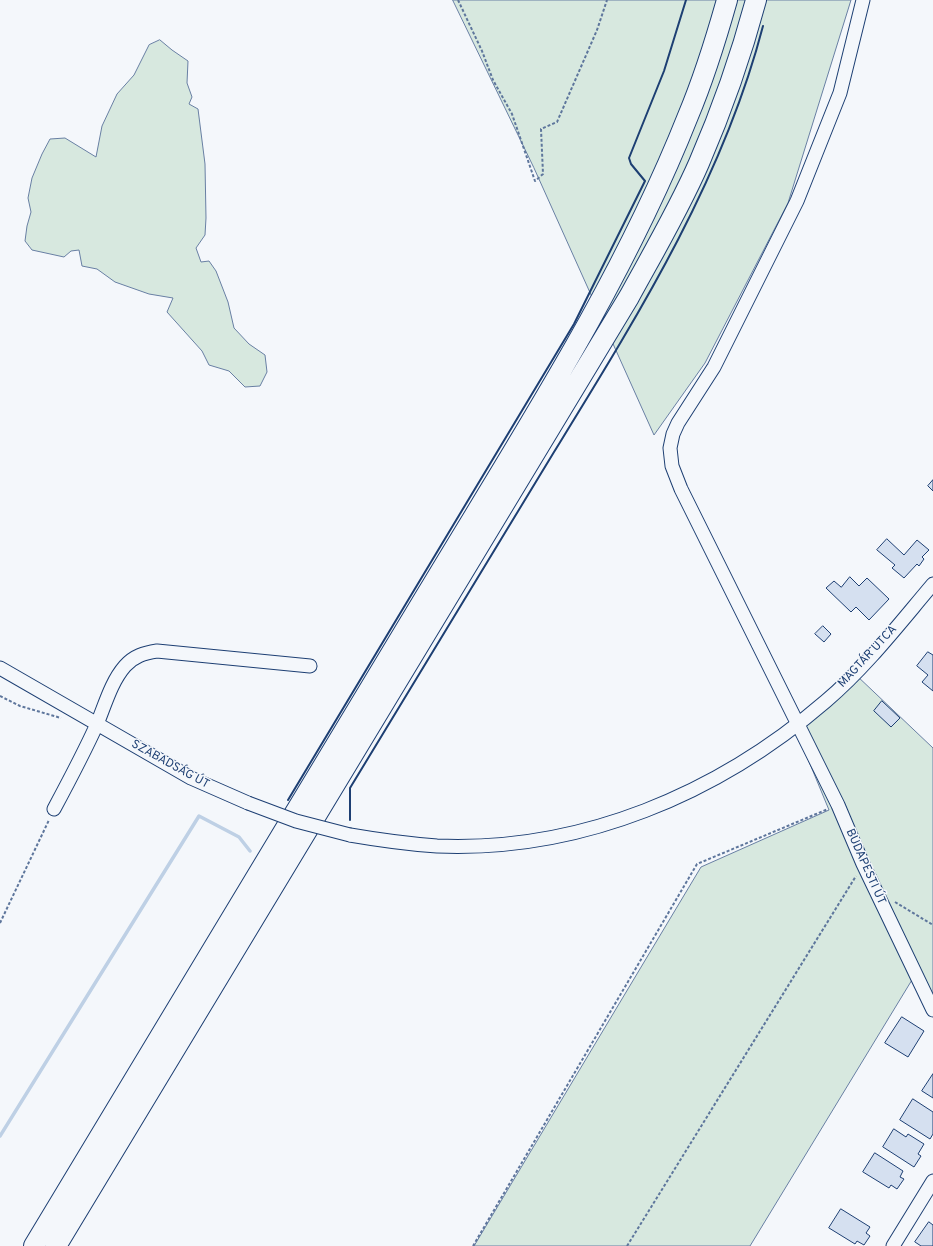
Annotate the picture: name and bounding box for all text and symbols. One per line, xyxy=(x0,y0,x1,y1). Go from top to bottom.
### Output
street label: MAGTÁR UTCA xyxy=(835,623,901,691)
street label: SZABADSÁG ÚT xyxy=(128,738,212,792)
street label: BUDAPESTI ÚT xyxy=(842,827,888,907)

